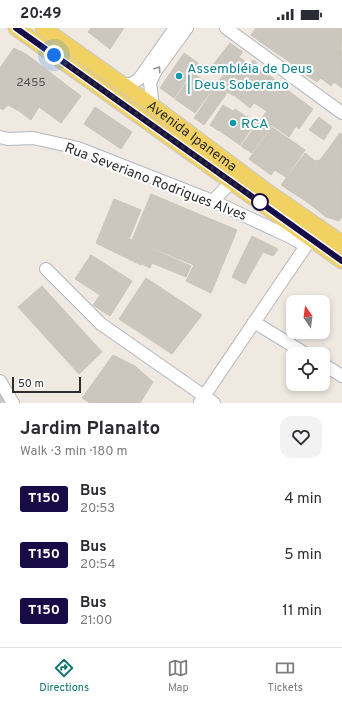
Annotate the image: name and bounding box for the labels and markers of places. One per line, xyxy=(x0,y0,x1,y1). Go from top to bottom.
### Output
place label: Assembléia de Deus | Deus Soberano xyxy=(187,61,312,94)
marker: Assembléia de Deus | Deus Soberano xyxy=(174,71,184,81)
place label: RCA xyxy=(241,116,268,133)
marker: RCA xyxy=(228,118,238,128)
unlabelled marker xyxy=(251,193,269,211)

